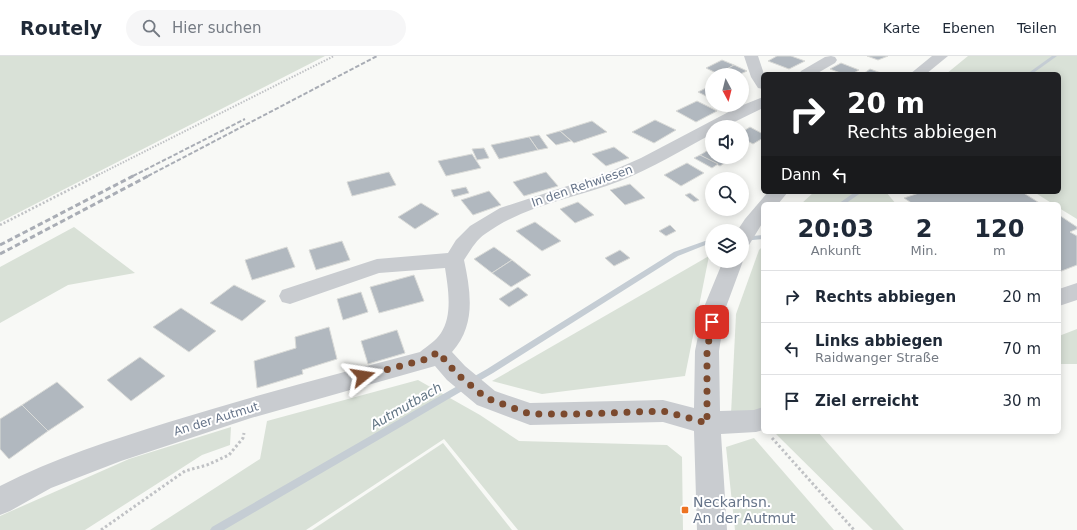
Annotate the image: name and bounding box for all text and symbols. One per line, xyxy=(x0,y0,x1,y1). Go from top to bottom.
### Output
search box xyxy=(126,10,406,46)
text: Routely xyxy=(20,17,102,39)
icon: search xyxy=(140,17,162,39)
text: Hier suchen xyxy=(172,19,262,37)
text: Karte xyxy=(883,20,920,36)
text: Ebenen xyxy=(942,20,995,36)
text: Teilen xyxy=(1017,20,1057,36)
north arrow xyxy=(705,68,749,112)
map controls xyxy=(705,68,749,268)
text: 20 m xyxy=(847,87,925,120)
icon: right xyxy=(781,88,833,140)
button: sound xyxy=(705,120,749,164)
text: Rechts abbiegen xyxy=(847,121,997,142)
street label: In den Rehwiesen xyxy=(530,162,634,210)
icon: left xyxy=(829,164,851,186)
text: Dann xyxy=(781,166,821,184)
button: search xyxy=(705,172,749,216)
text: 20:03 xyxy=(798,215,874,243)
text: 2 xyxy=(916,215,932,243)
text: 120 xyxy=(974,215,1024,243)
button: layers xyxy=(705,224,749,268)
text: Ankunft xyxy=(811,243,861,258)
text: Min. xyxy=(911,243,938,258)
text: m xyxy=(993,243,1006,258)
icon: right xyxy=(781,286,803,308)
text: Rechts abbiegen xyxy=(815,288,956,306)
text: 20 m xyxy=(1003,288,1041,306)
pin xyxy=(695,305,729,339)
icon: arrive xyxy=(701,311,723,333)
text: Links abbiegen xyxy=(815,332,943,350)
icon: left xyxy=(781,338,803,360)
text: 70 m xyxy=(1003,340,1041,358)
text: Raidwanger Straße xyxy=(815,350,939,365)
position arrow xyxy=(342,355,384,397)
water label: Autmutbach xyxy=(367,380,444,433)
icon: arrive xyxy=(781,390,803,412)
text: Ziel erreicht xyxy=(815,392,919,410)
text: 30 m xyxy=(1003,392,1041,410)
street label: An der Autmut xyxy=(172,399,260,439)
place label: Neckarhsn. An der Autmut xyxy=(693,494,796,526)
marker: Neckarhsn. An der Autmut xyxy=(680,505,690,515)

